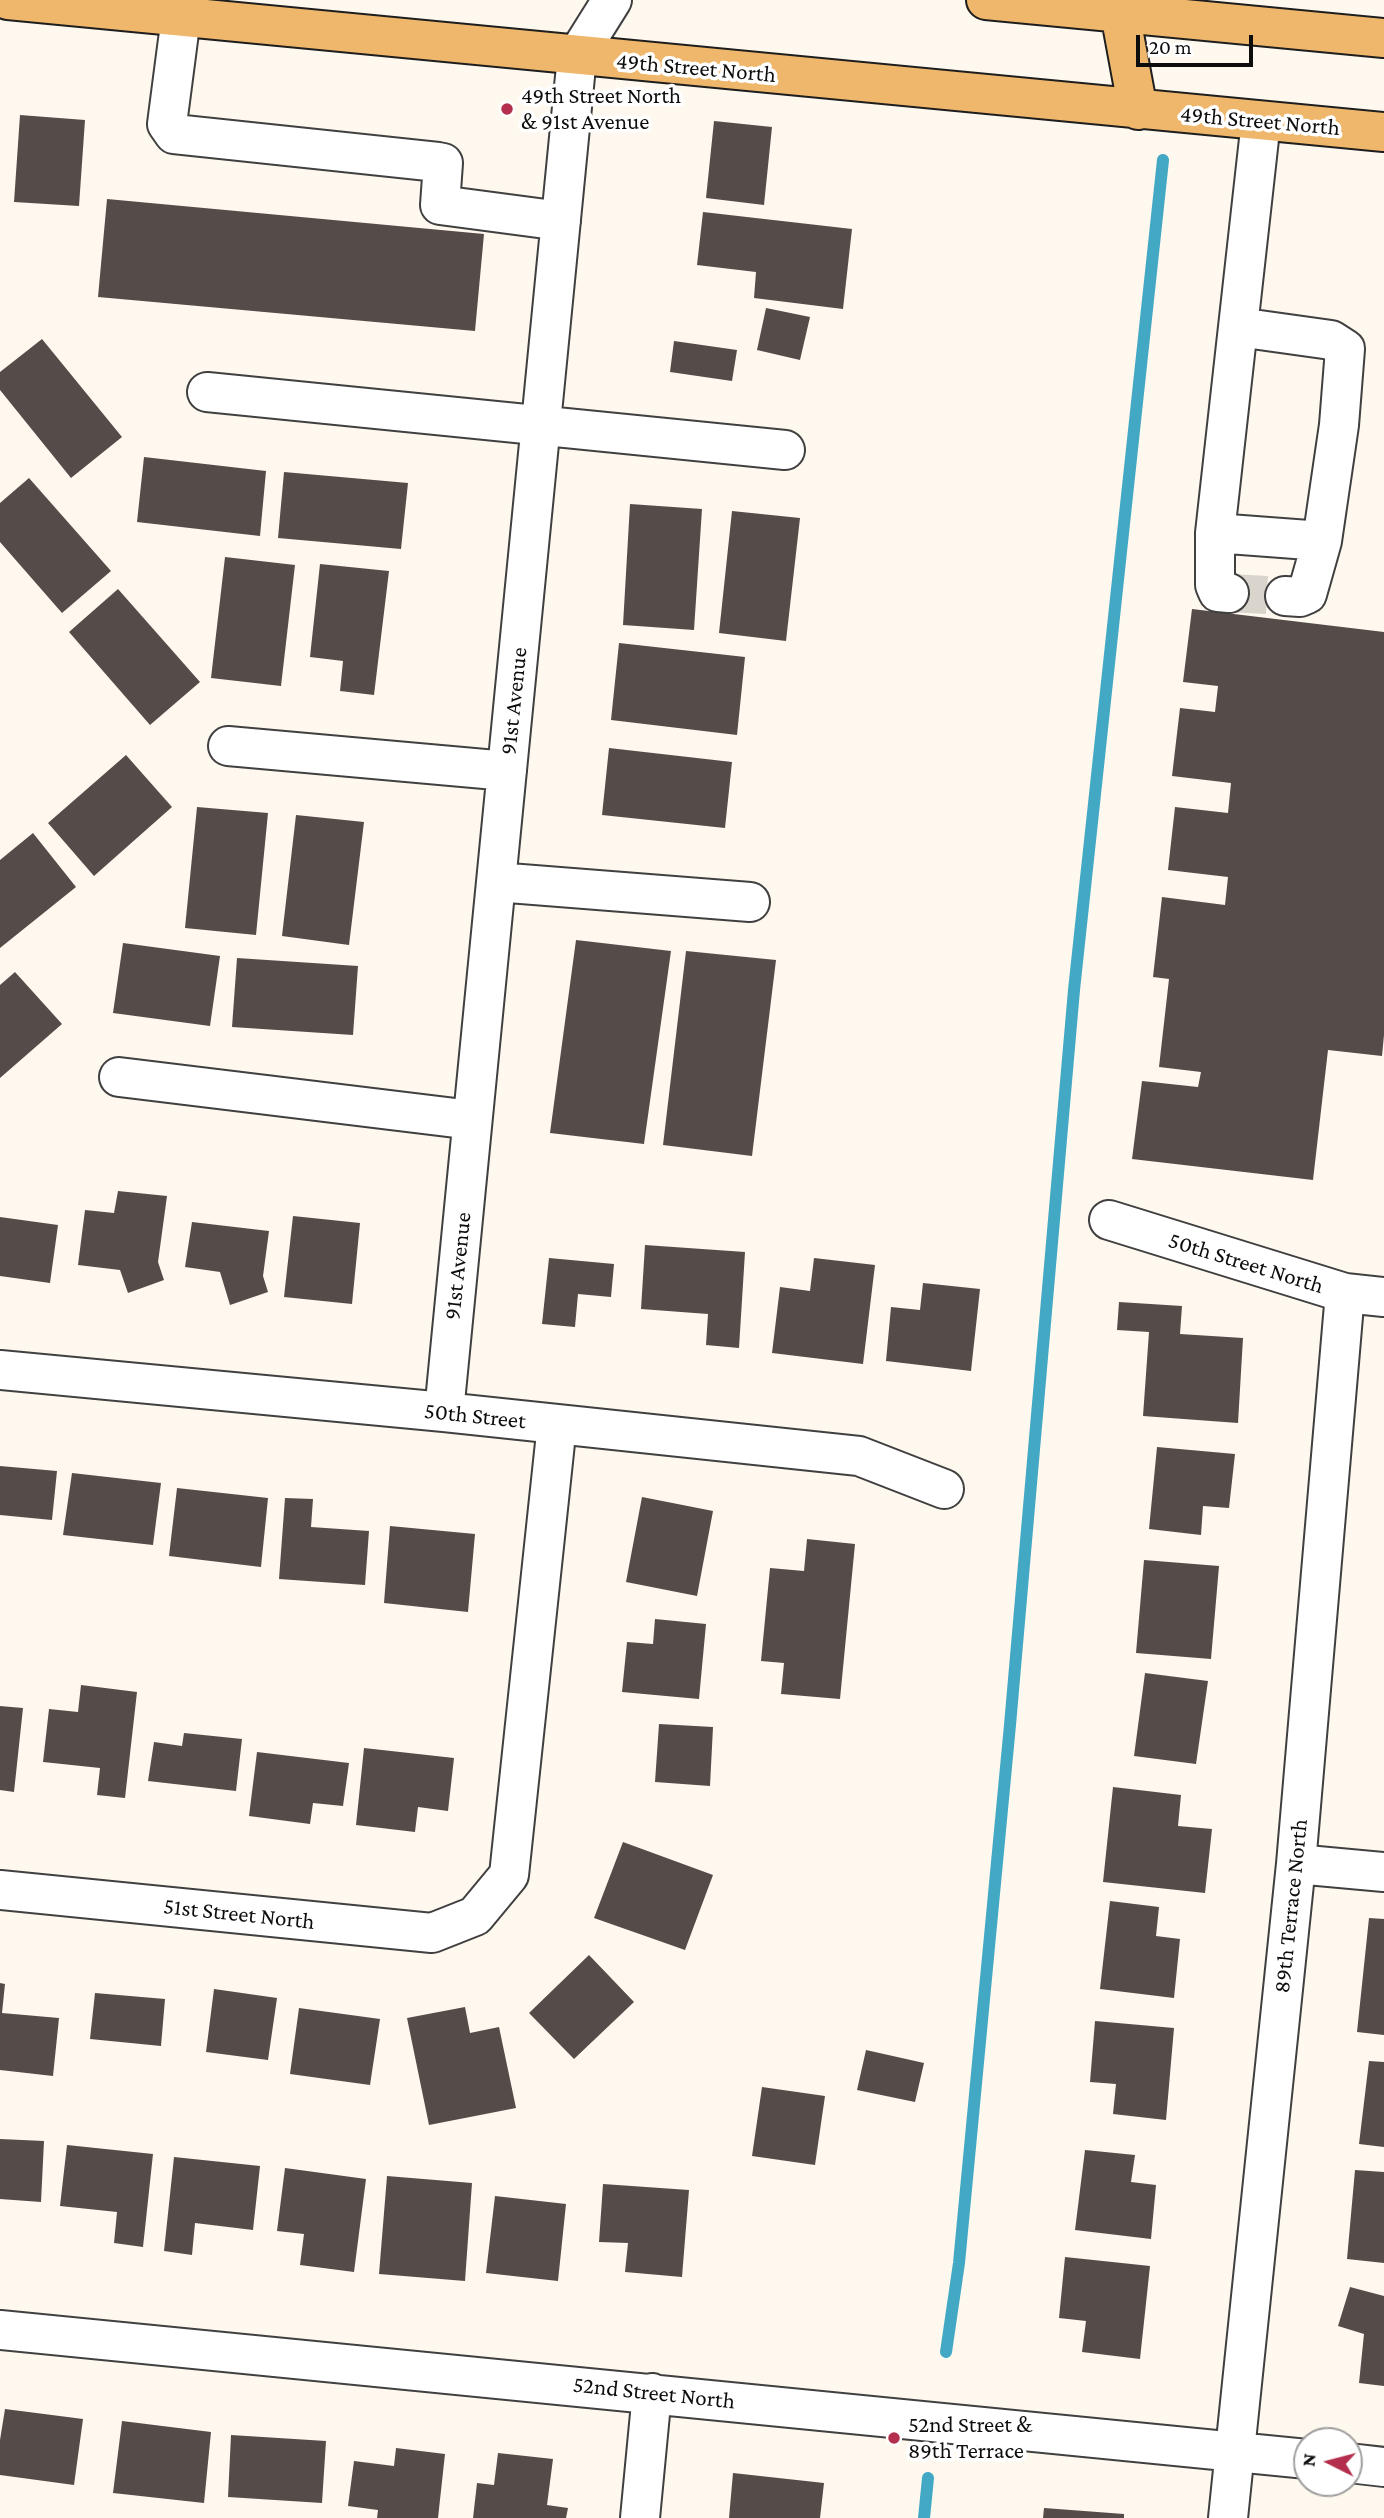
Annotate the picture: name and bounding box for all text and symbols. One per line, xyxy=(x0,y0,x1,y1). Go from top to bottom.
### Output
scale bar xyxy=(1139,21,1256,65)
text: 20 m xyxy=(1149,35,1192,59)
street label: 49th Street North xyxy=(615,47,777,89)
place label: 49th Street North & 91st Avenue xyxy=(521,82,681,136)
street label: 49th Street North xyxy=(1179,100,1341,142)
marker: 49th Street North & 91st Avenue xyxy=(499,101,515,117)
street label: 91st Avenue xyxy=(495,646,533,756)
street label: 91st Avenue xyxy=(439,1211,477,1321)
street label: 50th Street North xyxy=(1165,1226,1327,1300)
street label: 50th Street xyxy=(423,1397,527,1435)
street label: 89th Terrace North xyxy=(1268,1818,1314,1994)
street label: 51st Street North xyxy=(162,1892,316,1936)
street label: 52nd Street North xyxy=(572,2371,736,2415)
place label: 52nd Street & 89th Terrace xyxy=(908,2411,1032,2465)
north arrow xyxy=(1293,2427,1363,2497)
marker: 52nd Street & 89th Terrace xyxy=(886,2430,902,2446)
text: N xyxy=(1297,2452,1320,2468)

